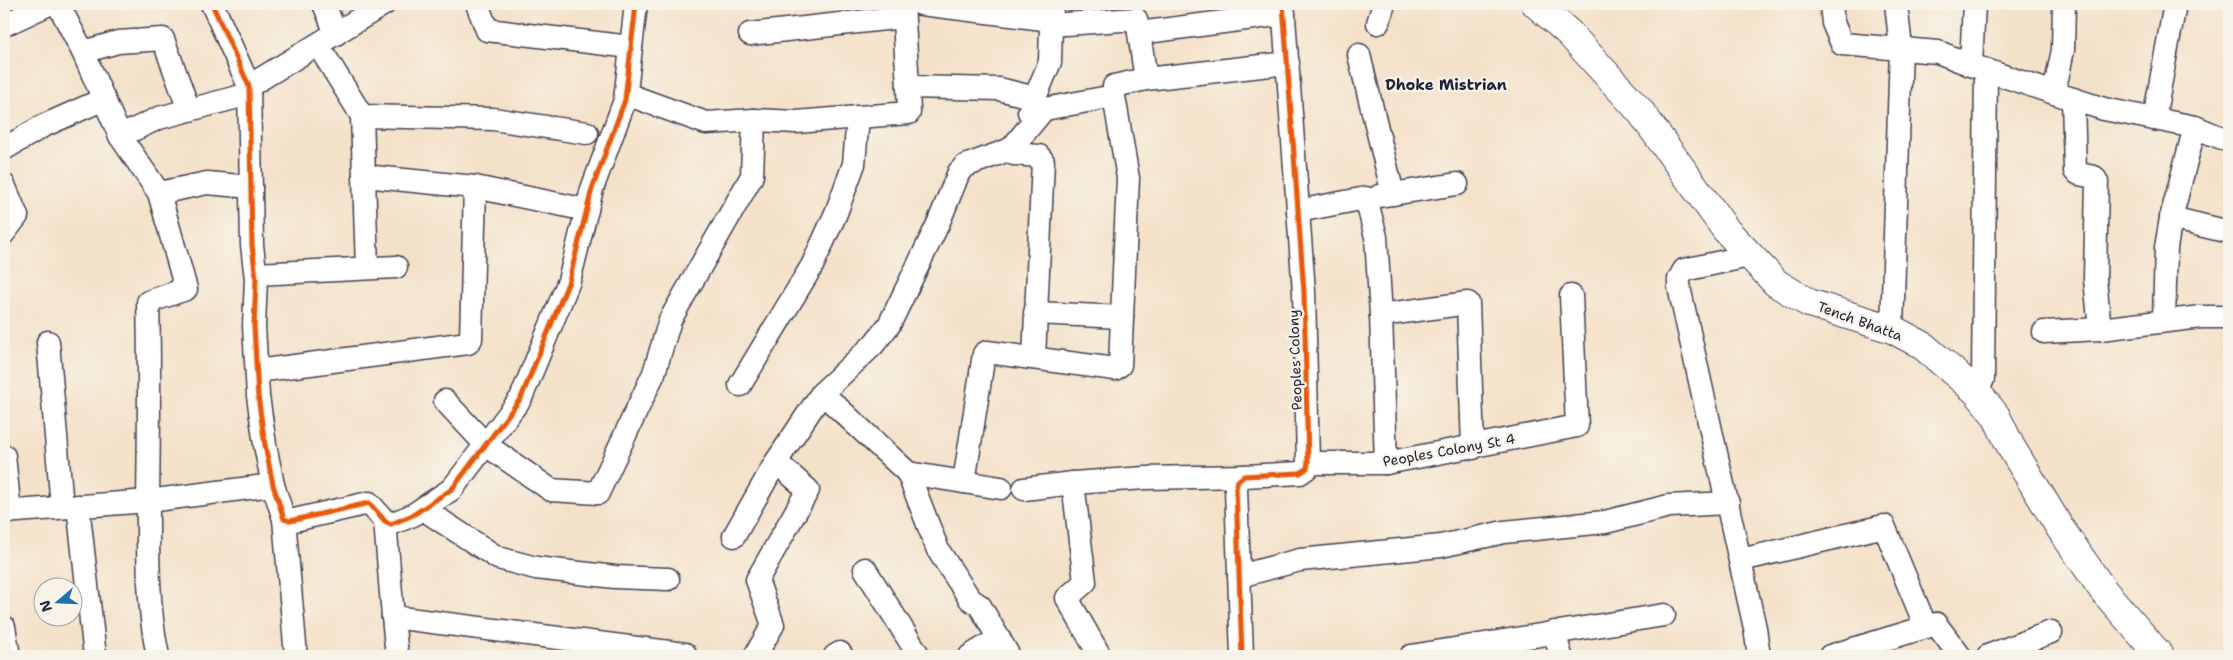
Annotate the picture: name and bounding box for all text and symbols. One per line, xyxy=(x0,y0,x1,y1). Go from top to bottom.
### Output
district label: Dhoke Mistrian xyxy=(1385,75,1507,95)
street label: Tench Bhatta xyxy=(1815,297,1905,345)
street label: Peoples Colony xyxy=(1284,309,1306,411)
street label: Peoples Colony St 4 xyxy=(1381,429,1517,471)
north arrow xyxy=(32,578,82,628)
text: N xyxy=(35,598,56,614)

